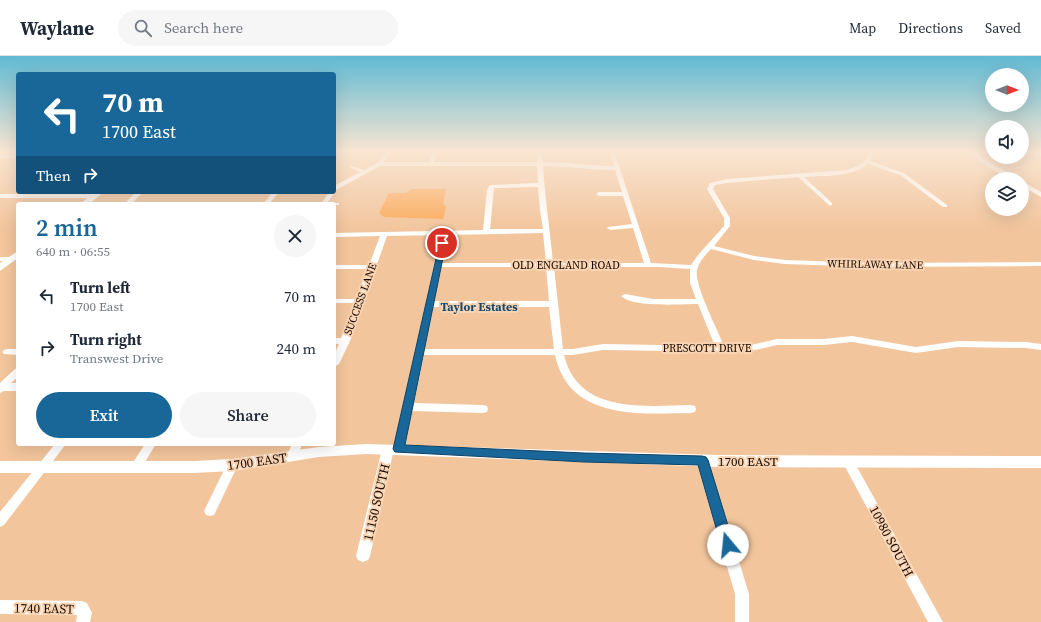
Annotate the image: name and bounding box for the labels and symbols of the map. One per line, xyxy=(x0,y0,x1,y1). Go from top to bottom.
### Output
north arrow xyxy=(985,68,1029,112)
pin xyxy=(425,226,459,260)
street label: WHIRLAWAY LANE xyxy=(827,256,924,273)
street label: OLD ENGLAND ROAD xyxy=(512,258,620,273)
street label: SUCCESS LANE xyxy=(341,261,381,337)
district label: Taylor Estates xyxy=(440,299,518,315)
street label: PRESCOTT DRIVE xyxy=(663,341,752,356)
street label: 1700 EAST xyxy=(226,449,288,474)
street label: 1700 EAST xyxy=(718,453,778,470)
street label: 11150 SOUTH xyxy=(359,462,394,542)
street label: 10980 SOUTH xyxy=(866,503,918,580)
position arrow xyxy=(707,524,749,566)
street label: 1740 EAST xyxy=(14,599,74,618)

